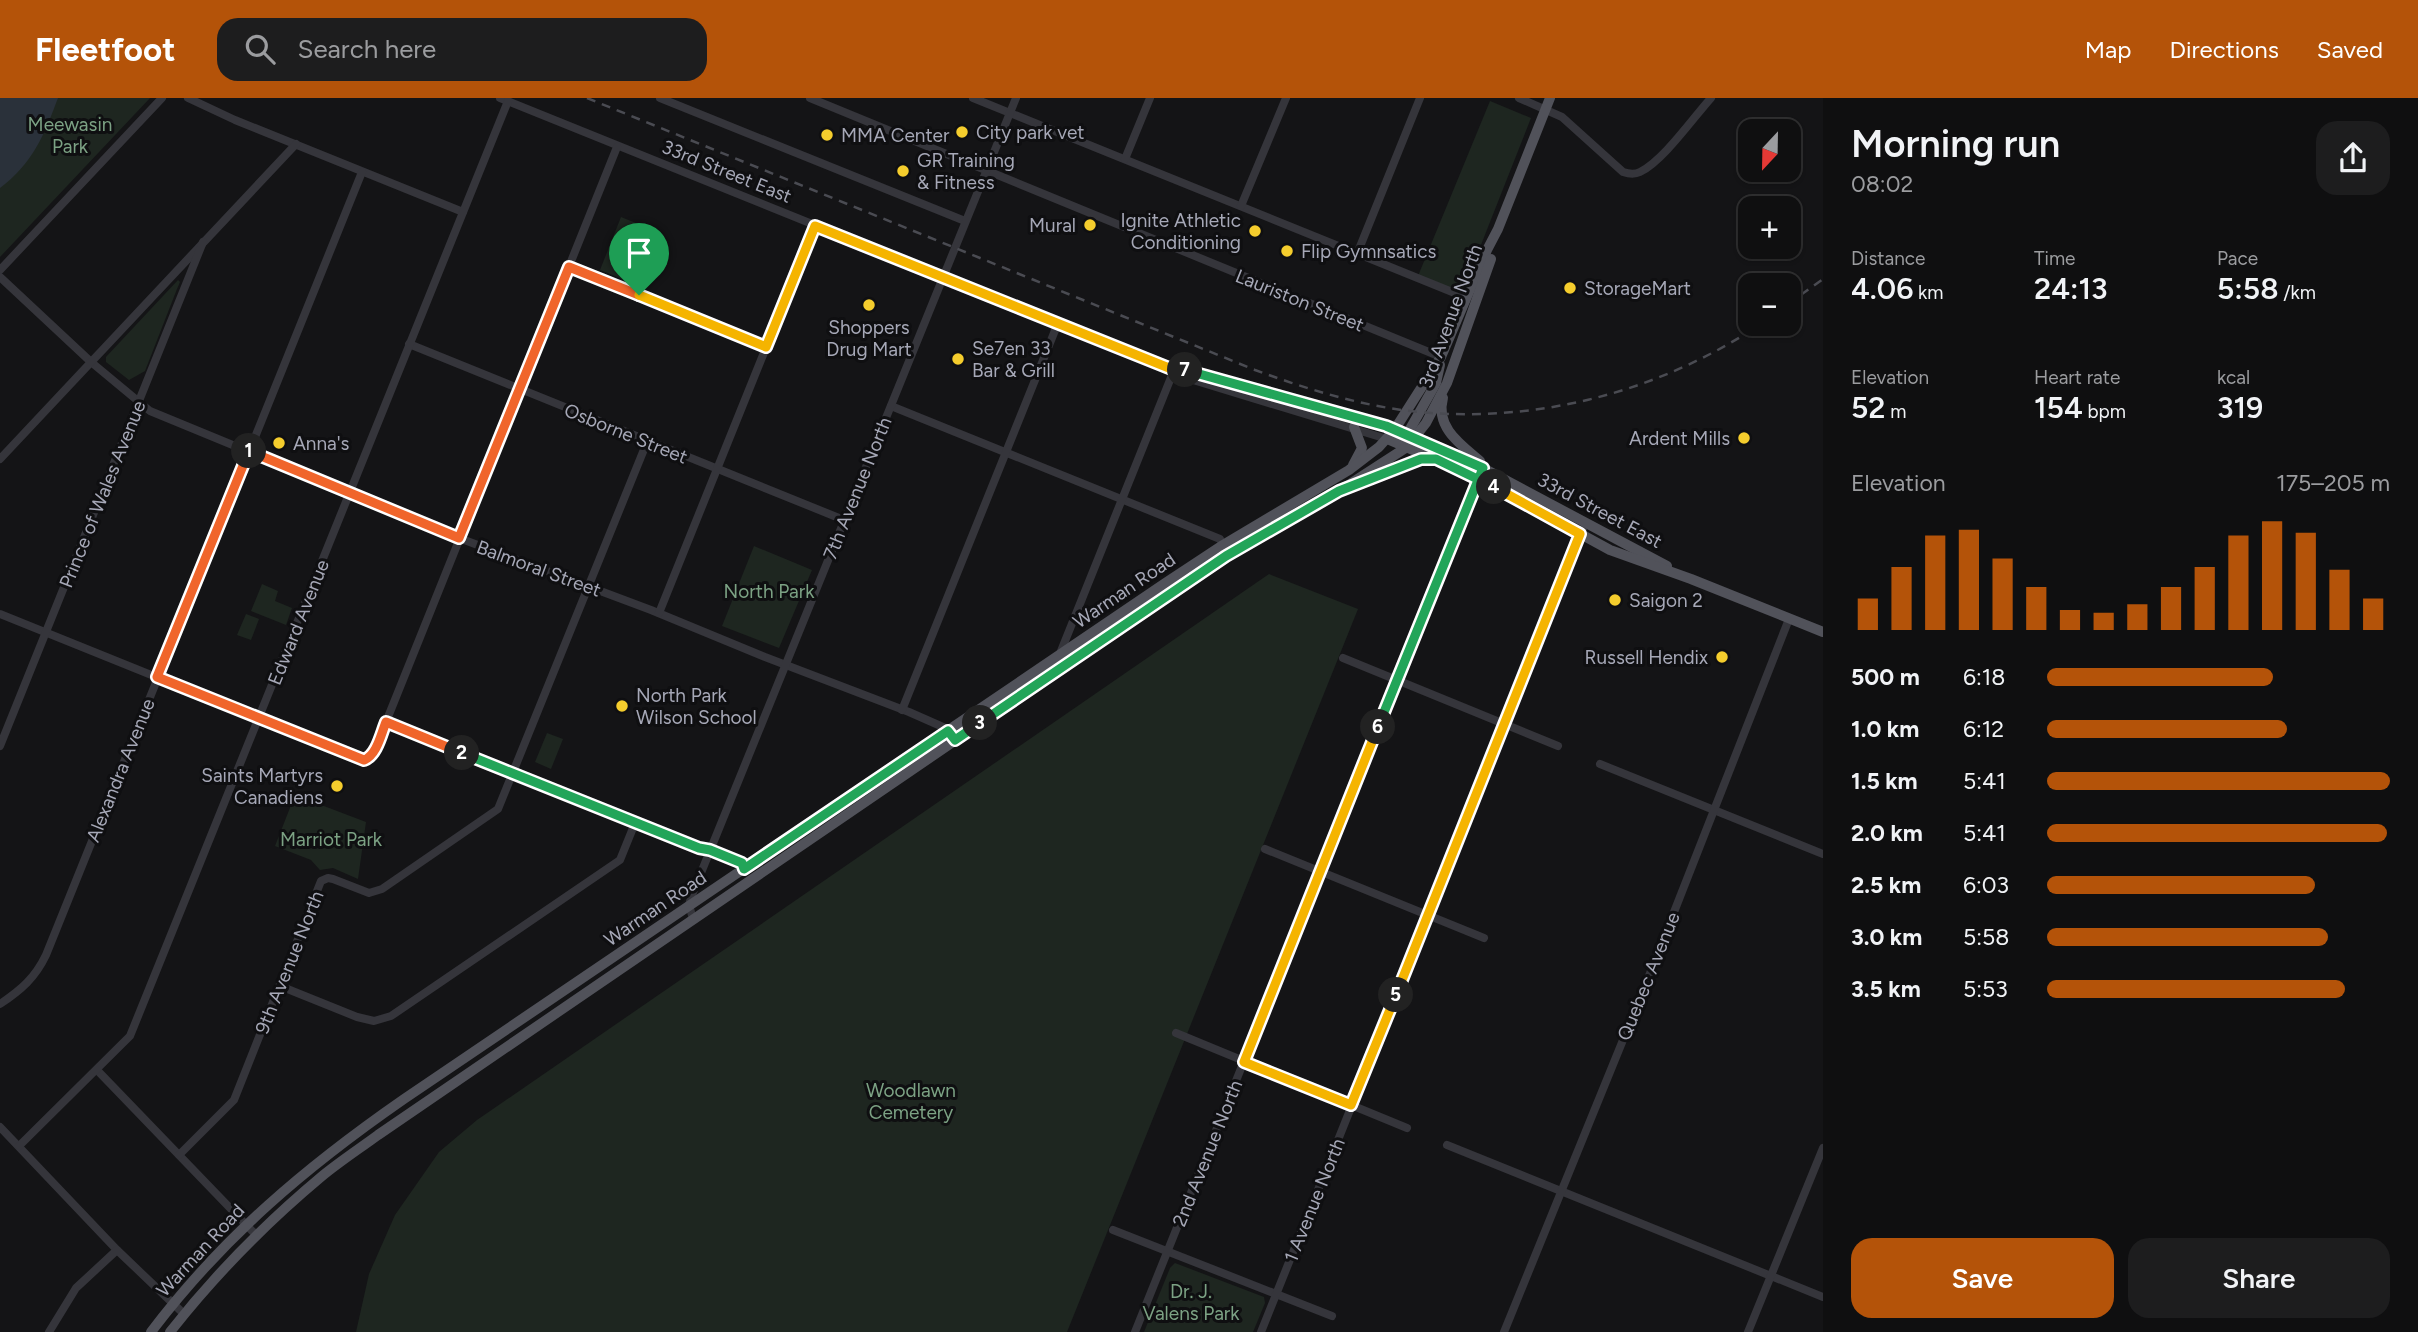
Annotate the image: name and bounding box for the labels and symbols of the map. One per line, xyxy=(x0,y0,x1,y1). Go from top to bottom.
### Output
park label: Meewasin Park xyxy=(28,113,112,158)
north arrow xyxy=(1738,119,1801,182)
place label: City park vet xyxy=(976,121,1084,144)
place label: MMA Center xyxy=(841,124,950,147)
marker: City park vet xyxy=(954,124,970,140)
marker: MMA Center xyxy=(819,127,835,143)
street label: 33rd Street East xyxy=(659,135,795,208)
place label: GR Training & Fitness xyxy=(917,149,1015,194)
marker: GR Training & Fitness xyxy=(895,163,911,179)
place label: Ignite Athletic Conditioning xyxy=(1120,209,1241,254)
place label: Mural xyxy=(1029,214,1076,237)
marker: Mural xyxy=(1082,217,1098,233)
pin xyxy=(609,223,669,295)
marker: Ignite Athletic Conditioning xyxy=(1247,223,1263,239)
place label: Flip Gymnsatics xyxy=(1301,240,1436,263)
street label: 3rd Avenue North xyxy=(1414,241,1487,391)
marker: Flip Gymnsatics xyxy=(1279,243,1295,259)
street label: Lauriston Street xyxy=(1232,264,1367,337)
place label: StorageMart xyxy=(1584,277,1691,300)
marker: StorageMart xyxy=(1562,280,1578,296)
marker: Shoppers Drug Mart xyxy=(861,297,877,313)
place label: Shoppers Drug Mart xyxy=(826,316,912,361)
place label: Se7en 33 Bar & Grill xyxy=(972,337,1055,382)
marker: Se7en 33 Bar & Grill xyxy=(950,351,966,367)
pin: 7 xyxy=(1168,352,1202,388)
street label: Prince of Wales Avenue xyxy=(54,397,151,591)
street label: Osborne Street xyxy=(561,398,691,469)
street label: 7th Avenue North xyxy=(818,414,897,563)
place label: Ardent Mills xyxy=(1629,427,1730,450)
marker: Ardent Mills xyxy=(1736,430,1752,446)
place label: Anna's xyxy=(293,432,350,455)
pin: 1 xyxy=(232,434,266,468)
marker: Anna's xyxy=(271,435,287,451)
street label: 33rd Street East xyxy=(1534,468,1666,553)
pin: 4 xyxy=(1476,470,1512,504)
street label: Balmoral Street xyxy=(473,535,604,602)
street label: Warman Road xyxy=(1069,548,1180,633)
street label: Edward Avenue xyxy=(263,556,334,688)
park label: North Park xyxy=(724,580,815,603)
place label: Saigon 2 xyxy=(1629,589,1703,612)
marker: Saigon 2 xyxy=(1607,592,1623,608)
place label: Russell Hendix xyxy=(1585,646,1708,669)
marker: Russell Hendix xyxy=(1714,649,1730,665)
place label: North Park Wilson School xyxy=(636,684,757,729)
street label: Alexandra Avenue xyxy=(81,695,160,845)
marker: North Park Wilson School xyxy=(614,698,630,714)
pin: 3 xyxy=(962,706,998,740)
pin: 6 xyxy=(1360,710,1396,744)
pin: 2 xyxy=(444,736,480,770)
place label: Saints Martyrs Canadiens xyxy=(201,764,323,809)
marker: Saints Martyrs Canadiens xyxy=(329,778,345,794)
park label: Marriot Park xyxy=(280,828,383,851)
street label: Warman Road xyxy=(600,866,711,951)
street label: 9th Avenue North xyxy=(250,887,329,1037)
street label: Quebec Avenue xyxy=(1612,909,1685,1044)
pin: 5 xyxy=(1378,978,1414,1012)
street label: 2nd Avenue North xyxy=(1168,1077,1247,1230)
park label: Woodlawn Cemetery xyxy=(866,1079,956,1124)
street label: 1 Avenue North xyxy=(1279,1135,1350,1265)
street label: Warman Road xyxy=(152,1199,249,1302)
park label: Dr. J. Valens Park xyxy=(1143,1280,1240,1325)

